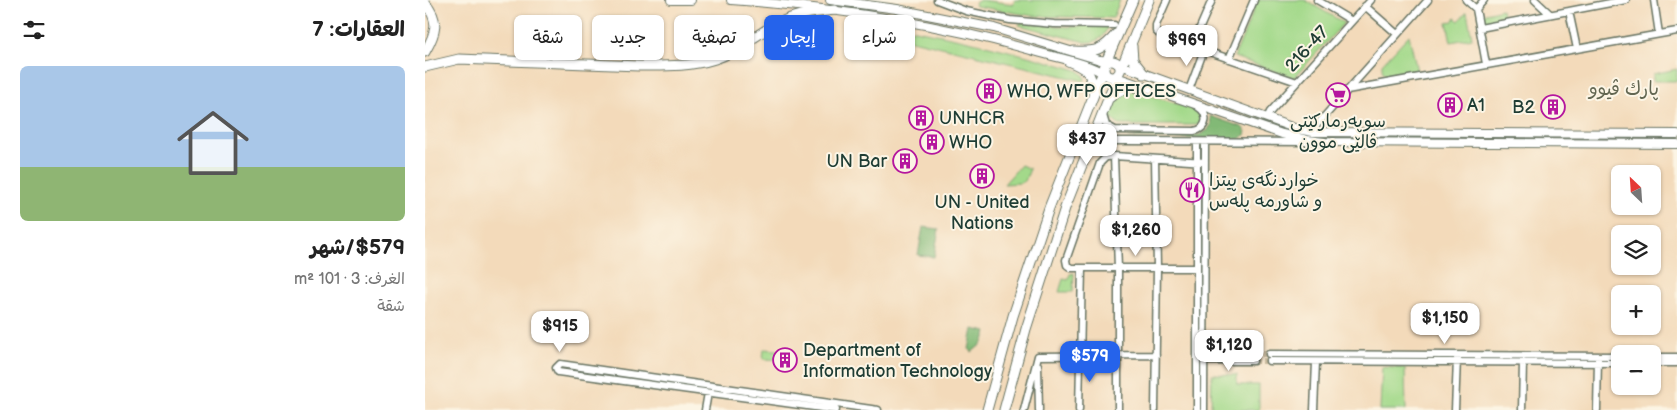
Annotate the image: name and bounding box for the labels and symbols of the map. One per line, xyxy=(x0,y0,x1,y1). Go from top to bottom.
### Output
street label: 216-47 xyxy=(1281,22,1333,76)
pin: $969 xyxy=(1157,24,1217,67)
building icon: WHO, WFP OFFICES xyxy=(976,78,1002,104)
district label: پارك ڤیوو xyxy=(1587,78,1659,101)
place label: WHO, WFP OFFICES xyxy=(1007,81,1176,102)
supermarket icon: سوپەرمارکێتی ڤالێی موون xyxy=(1325,82,1351,108)
building icon: A1 xyxy=(1437,92,1463,118)
building icon: B2 xyxy=(1540,94,1566,120)
place label: A1 xyxy=(1467,95,1485,116)
place label: B2 xyxy=(1512,97,1535,118)
building icon: UNHCR xyxy=(908,105,934,131)
place label: UNHCR xyxy=(939,108,1005,129)
place label: سوپەرمارکێتی ڤالێی موون xyxy=(1290,111,1386,153)
pin: $437 xyxy=(1057,124,1117,166)
building icon: WHO xyxy=(919,129,945,155)
place label: WHO xyxy=(949,132,992,153)
building icon: UN Bar xyxy=(892,148,918,174)
place label: UN Bar xyxy=(826,151,887,172)
building icon: UN - United Nations xyxy=(969,163,995,189)
north arrow xyxy=(1611,165,1661,215)
place label: خواردنگەی پیتزا و شاورمە پلەس xyxy=(1209,170,1322,213)
restaurant icon: خواردنگەی پیتزا و شاورمە پلەس xyxy=(1179,177,1205,203)
place label: UN - United Nations xyxy=(934,192,1030,234)
pin: $1,260 xyxy=(1095,214,1177,257)
pin: $1,150 xyxy=(1404,302,1486,345)
pin: $915 xyxy=(530,310,590,353)
pin: $1,120 xyxy=(1188,330,1270,372)
place label: Department of Information Technology xyxy=(803,340,993,382)
pin: $579 xyxy=(1060,340,1120,383)
building icon: Department of Information Technology xyxy=(772,347,798,373)

